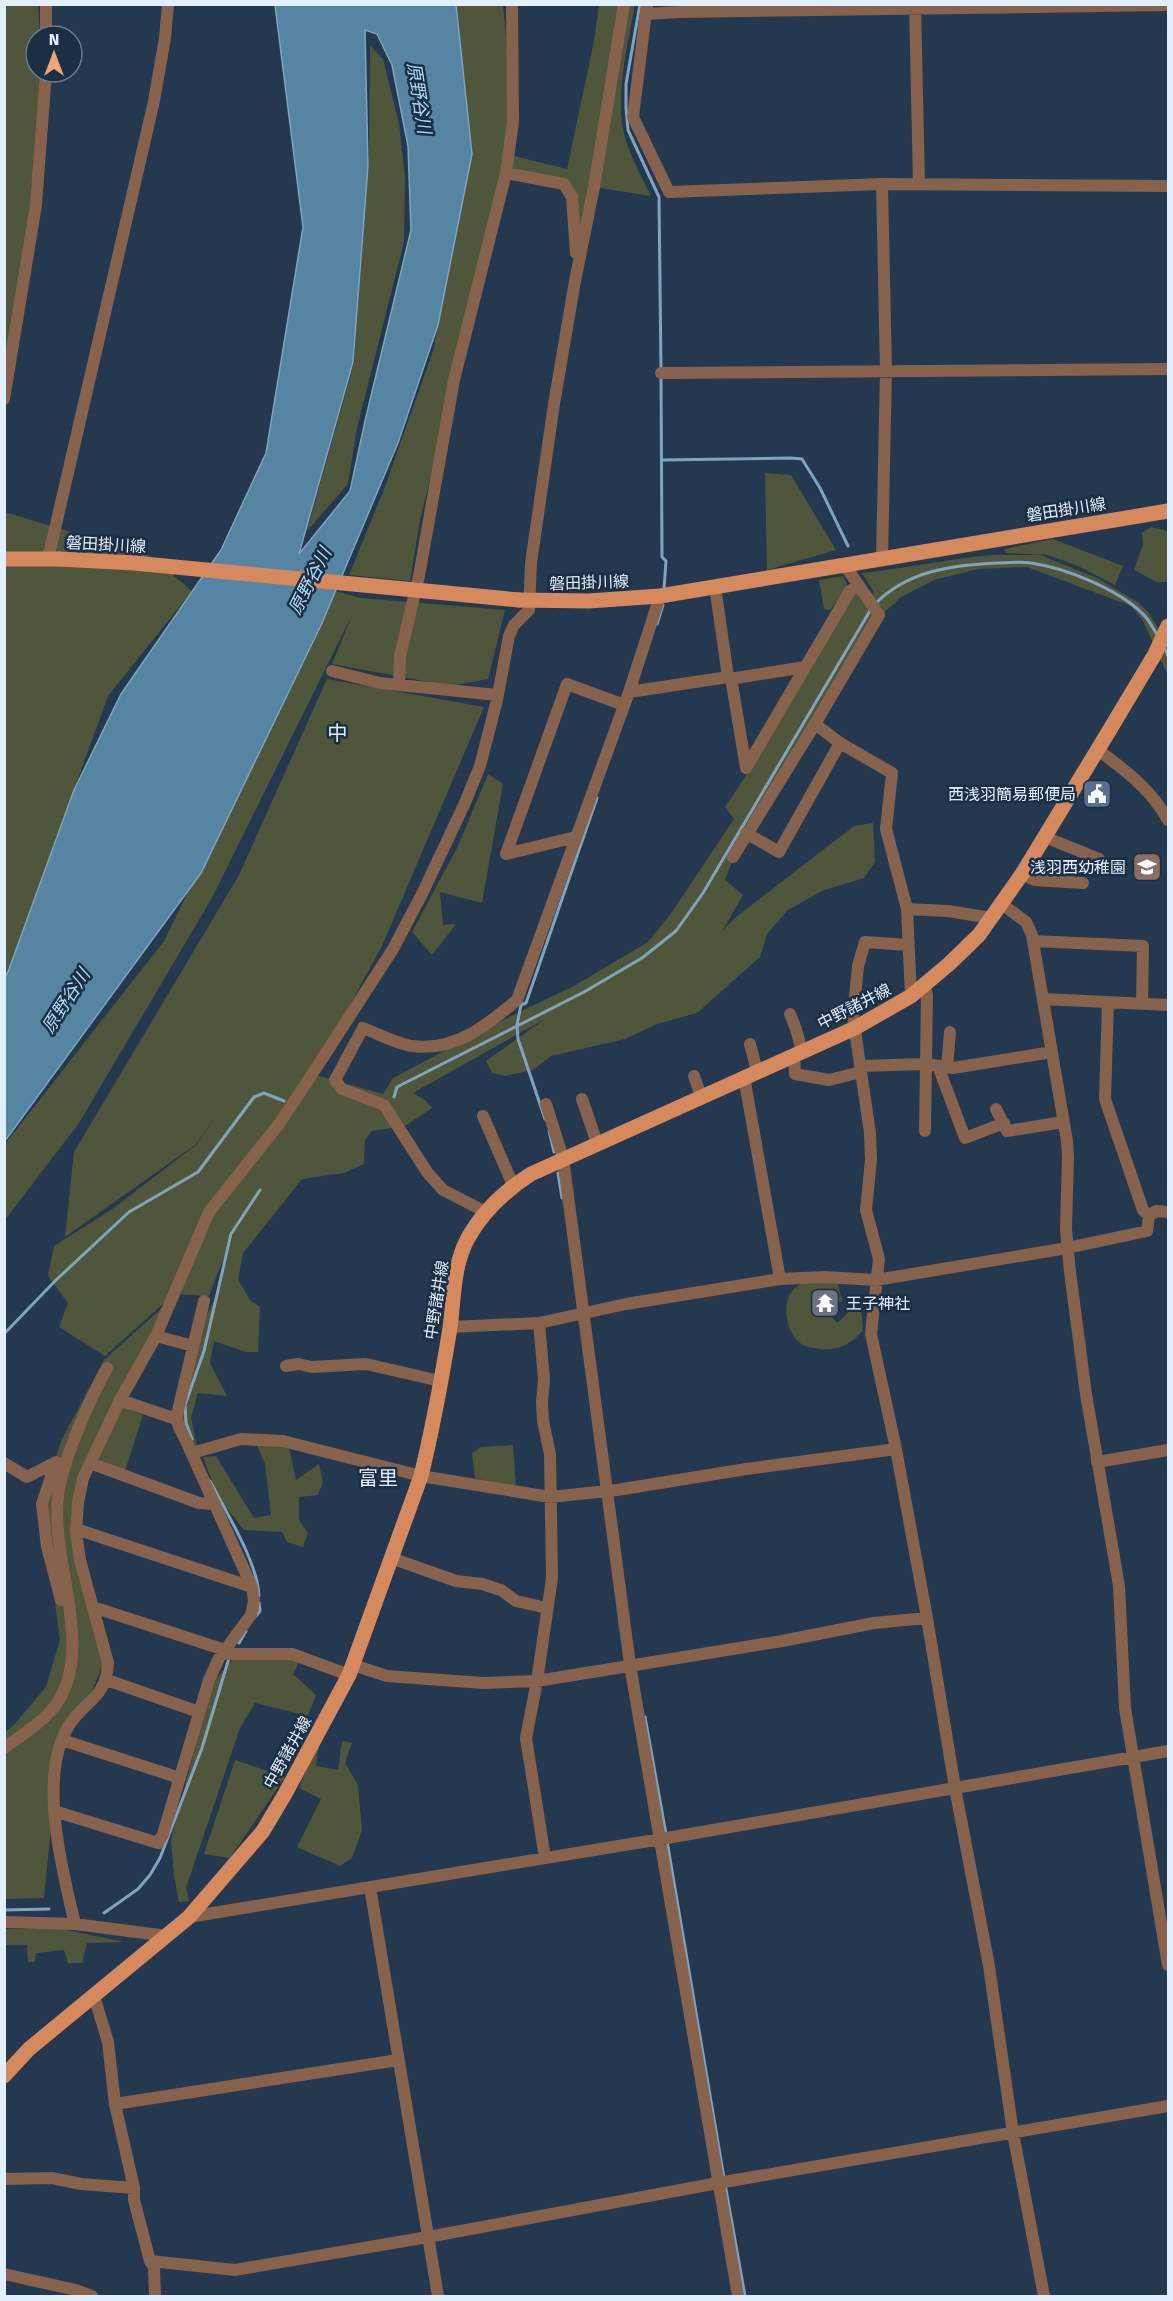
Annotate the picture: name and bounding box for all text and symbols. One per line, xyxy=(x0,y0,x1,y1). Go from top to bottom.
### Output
north arrow xyxy=(24,24,84,84)
text: N xyxy=(49,30,59,49)
water label: 原野谷川 xyxy=(403,61,436,137)
street label: 磐田掛川線 xyxy=(1025,494,1107,525)
street label: 磐田掛川線 xyxy=(66,533,146,556)
water label: 原野谷川 xyxy=(284,542,337,618)
street label: 磐田掛川線 xyxy=(549,572,629,593)
district label: 中 xyxy=(327,721,347,745)
public building icon: 西浅羽簡易郵便局 xyxy=(1081,778,1113,810)
place label: 西浅羽簡易郵便局 xyxy=(948,785,1076,804)
school or university icon: 浅羽西幼稚園 xyxy=(1131,851,1163,883)
place label: 浅羽西幼稚園 xyxy=(1030,858,1126,877)
water label: 原野谷川 xyxy=(37,963,96,1037)
street label: 中野諸井線 xyxy=(814,980,894,1033)
street label: 中野諸井線 xyxy=(421,1259,452,1341)
temple icon: 王子神社 xyxy=(809,1287,841,1319)
place label: 王子神社 xyxy=(846,1294,910,1313)
district label: 富里 xyxy=(358,1466,398,1490)
street label: 中野諸井線 xyxy=(260,1713,315,1792)

